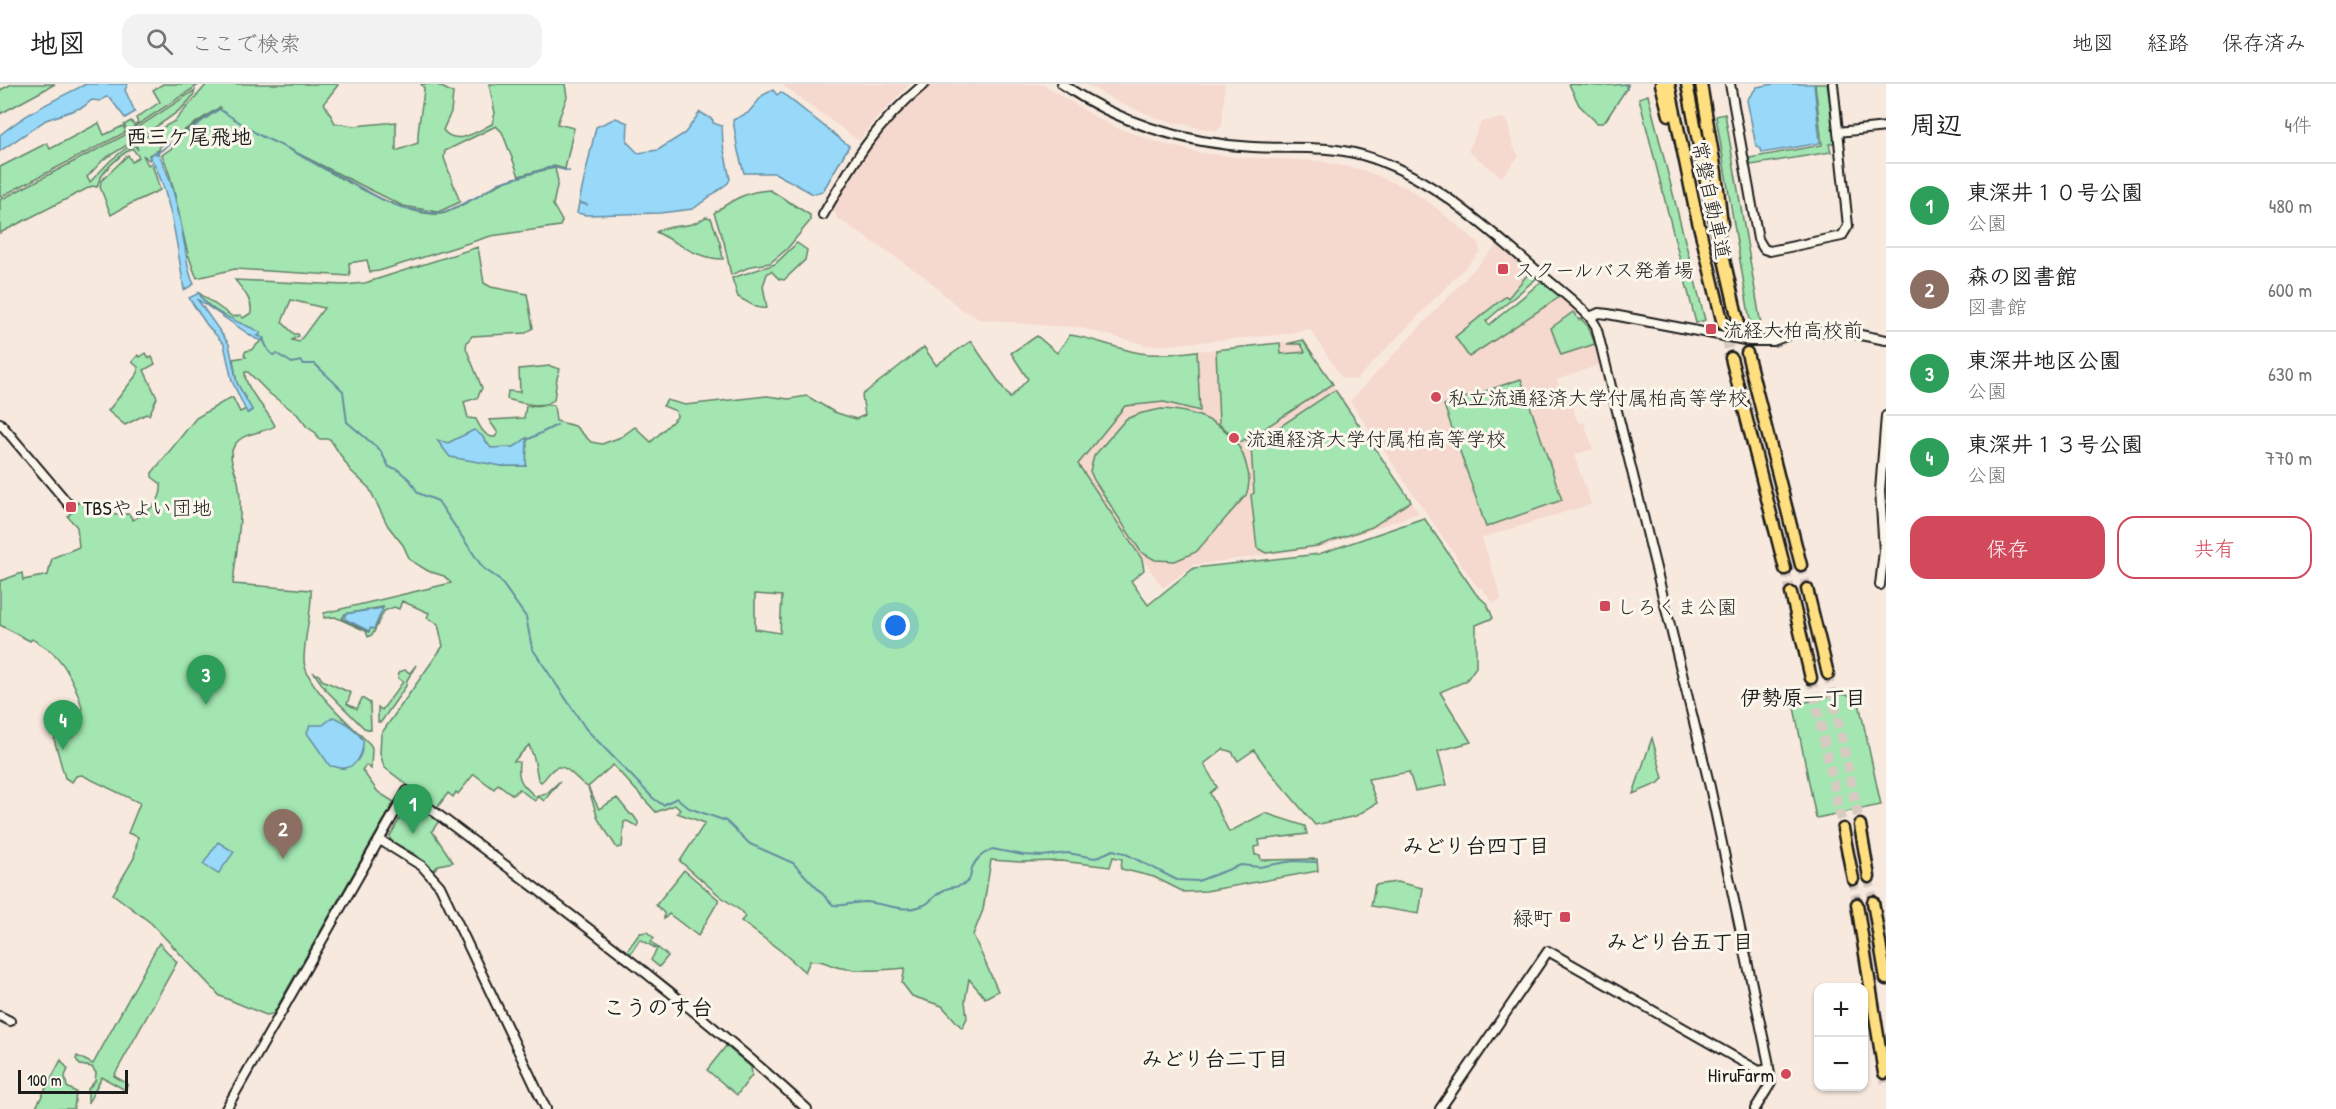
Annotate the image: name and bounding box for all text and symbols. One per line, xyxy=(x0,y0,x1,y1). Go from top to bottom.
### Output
search box xyxy=(122,14,542,68)
text: 地図 xyxy=(30,24,86,62)
icon: search xyxy=(143,25,176,58)
text: ここで検索 xyxy=(191,28,301,58)
text: 地図 xyxy=(2072,28,2114,57)
text: 経路 xyxy=(2147,28,2189,57)
text: 保存済み xyxy=(2222,28,2306,57)
text: 周辺 xyxy=(1910,107,1962,142)
text: 4件 xyxy=(2285,111,2312,138)
district label: 西三ケ尾飛地 xyxy=(126,122,252,151)
street label: 常磐自動車道 xyxy=(1686,139,1738,261)
text: 東深井１０号公園 xyxy=(1967,177,2143,207)
text: 1 xyxy=(1926,192,1933,219)
text: 480 m xyxy=(2269,192,2312,219)
text: 公園 xyxy=(1967,209,2007,236)
place label: スクールバス発着場 xyxy=(1515,256,1694,283)
text: 森の図書館 xyxy=(1967,261,2077,291)
marker: スクールバス発着場 xyxy=(1496,262,1510,276)
text: 2 xyxy=(1925,276,1934,303)
text: 600 m xyxy=(2268,276,2312,303)
text: 図書館 xyxy=(1967,293,2027,320)
place label: 流経大柏高校前 xyxy=(1723,316,1863,343)
marker: 流経大柏高校前 xyxy=(1704,322,1718,336)
text: 東深井地区公園 xyxy=(1967,345,2121,375)
text: 3 xyxy=(1925,360,1934,387)
text: 630 m xyxy=(2268,360,2312,387)
text: 公園 xyxy=(1967,377,2007,404)
place label: 私立流通経済大学付属柏高等学校 xyxy=(1448,384,1748,411)
marker: 私立流通経済大学付属柏高等学校 xyxy=(1429,390,1443,404)
place label: 流通経済大学付属柏高等学校 xyxy=(1246,425,1506,452)
text: 東深井１３号公園 xyxy=(1967,429,2143,459)
marker: 流通経済大学付属柏高等学校 xyxy=(1227,431,1241,445)
text: 4 xyxy=(1926,444,1933,471)
text: 770 m xyxy=(2265,444,2312,471)
text: 公園 xyxy=(1967,461,2007,488)
place label: TBSやよい団地 xyxy=(83,494,212,521)
marker: TBSやよい団地 xyxy=(64,500,78,514)
button: 保存 xyxy=(1910,516,2105,579)
button: 共有 xyxy=(2117,516,2312,579)
place label: しろくま公園 xyxy=(1617,593,1737,620)
marker: しろくま公園 xyxy=(1598,599,1612,613)
your location xyxy=(881,611,910,640)
pin: 3 xyxy=(186,656,226,705)
district label: 伊勢原一丁目 xyxy=(1740,683,1866,712)
pin: 4 xyxy=(44,700,82,750)
pin: 1 xyxy=(394,784,432,834)
pin: 2 xyxy=(264,810,302,859)
district label: みどり台四丁目 xyxy=(1403,831,1550,860)
place label: 緑町 xyxy=(1513,904,1553,931)
marker: 緑町 xyxy=(1558,910,1572,924)
district label: みどり台五丁目 xyxy=(1607,927,1754,956)
map controls xyxy=(1814,983,1868,1091)
button: + xyxy=(1814,983,1868,1037)
district label: こうのす台 xyxy=(603,992,713,1022)
button: − xyxy=(1814,1037,1868,1091)
district label: みどり台二丁目 xyxy=(1142,1044,1289,1073)
place label: HiruFarm xyxy=(1708,1061,1774,1088)
scale bar xyxy=(18,1067,128,1094)
marker: HiruFarm xyxy=(1779,1067,1793,1081)
text: 100 m xyxy=(27,1069,62,1091)

